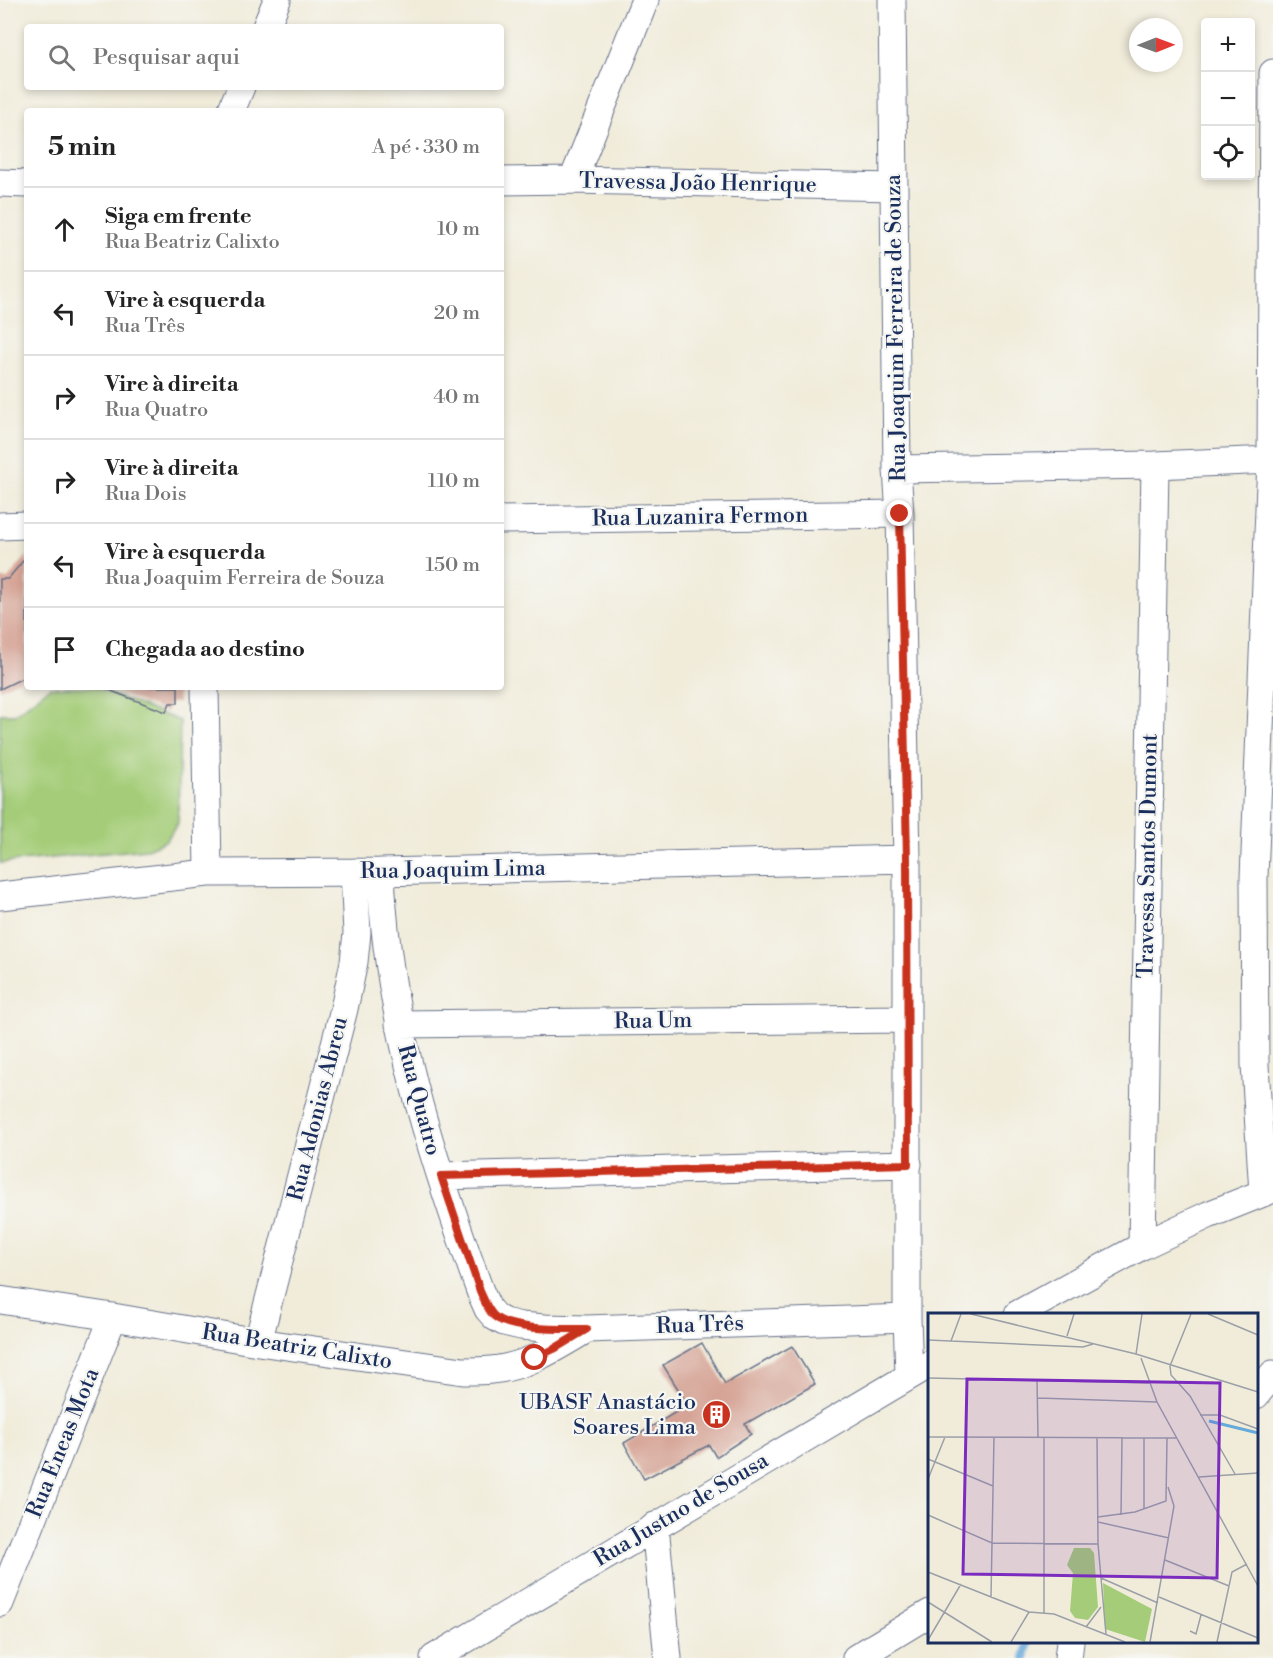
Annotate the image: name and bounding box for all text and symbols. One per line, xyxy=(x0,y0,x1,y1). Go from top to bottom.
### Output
north arrow xyxy=(1129,18,1183,72)
map controls xyxy=(1201,18,1255,180)
button: + xyxy=(1201,18,1255,72)
search box xyxy=(24,24,504,90)
icon: search xyxy=(45,41,78,74)
text: Pesquisar aqui xyxy=(93,44,240,71)
button: − xyxy=(1201,72,1255,126)
button: locate xyxy=(1201,126,1255,180)
text: 5 min xyxy=(48,131,116,163)
text: A pé · 330 m xyxy=(372,135,480,160)
street label: Travessa João Henrique xyxy=(579,167,817,199)
street label: Rua Joaquim Ferreira de Souza xyxy=(880,173,912,482)
text: Siga em frente xyxy=(105,203,252,230)
icon: ahead xyxy=(48,213,81,246)
text: 10 m xyxy=(437,217,480,242)
text: Rua Beatriz Calixto xyxy=(105,230,280,255)
text: Vire à esquerda xyxy=(105,287,265,314)
icon: left xyxy=(48,297,81,330)
text: 20 m xyxy=(434,301,480,326)
text: Rua Três xyxy=(105,314,185,339)
text: Vire à direita xyxy=(105,371,239,398)
icon: right xyxy=(48,381,81,414)
text: 40 m xyxy=(433,385,480,410)
text: Rua Quatro xyxy=(105,398,208,423)
text: Vire à direita xyxy=(105,455,239,482)
icon: right xyxy=(48,465,81,498)
text: 110 m xyxy=(428,469,480,494)
text: Rua Dois xyxy=(105,482,187,507)
route end xyxy=(886,500,912,526)
street label: Rua Luzanira Fermon xyxy=(592,502,808,532)
text: Vire à esquerda xyxy=(105,539,265,566)
icon: left xyxy=(48,549,81,582)
text: 150 m xyxy=(425,553,480,578)
text: Rua Joaquim Ferreira de Souza xyxy=(105,566,385,591)
icon: arrive xyxy=(48,633,81,666)
text: Chegada ao destino xyxy=(105,636,305,663)
street label: Travessa Santos Dumont xyxy=(1132,733,1164,979)
street label: Rua Joaquim Lima xyxy=(360,855,547,885)
street label: Rua Um xyxy=(614,1007,692,1035)
street label: Rua Adonias Abreu xyxy=(282,1014,354,1204)
street label: Rua Quatro xyxy=(391,1042,447,1158)
street label: Rua Três xyxy=(656,1310,744,1340)
inset map xyxy=(928,1313,1258,1643)
street label: Rua Beatriz Calixto xyxy=(200,1319,394,1375)
route start xyxy=(521,1344,547,1370)
street label: Rua Eneas Mota xyxy=(21,1363,106,1522)
place label: UBASF Anastácio Soares Lima xyxy=(519,1389,697,1441)
building icon: UBASF Anastácio Soares Lima xyxy=(701,1399,733,1431)
street label: Rua Justno de Sousa xyxy=(589,1447,774,1573)

